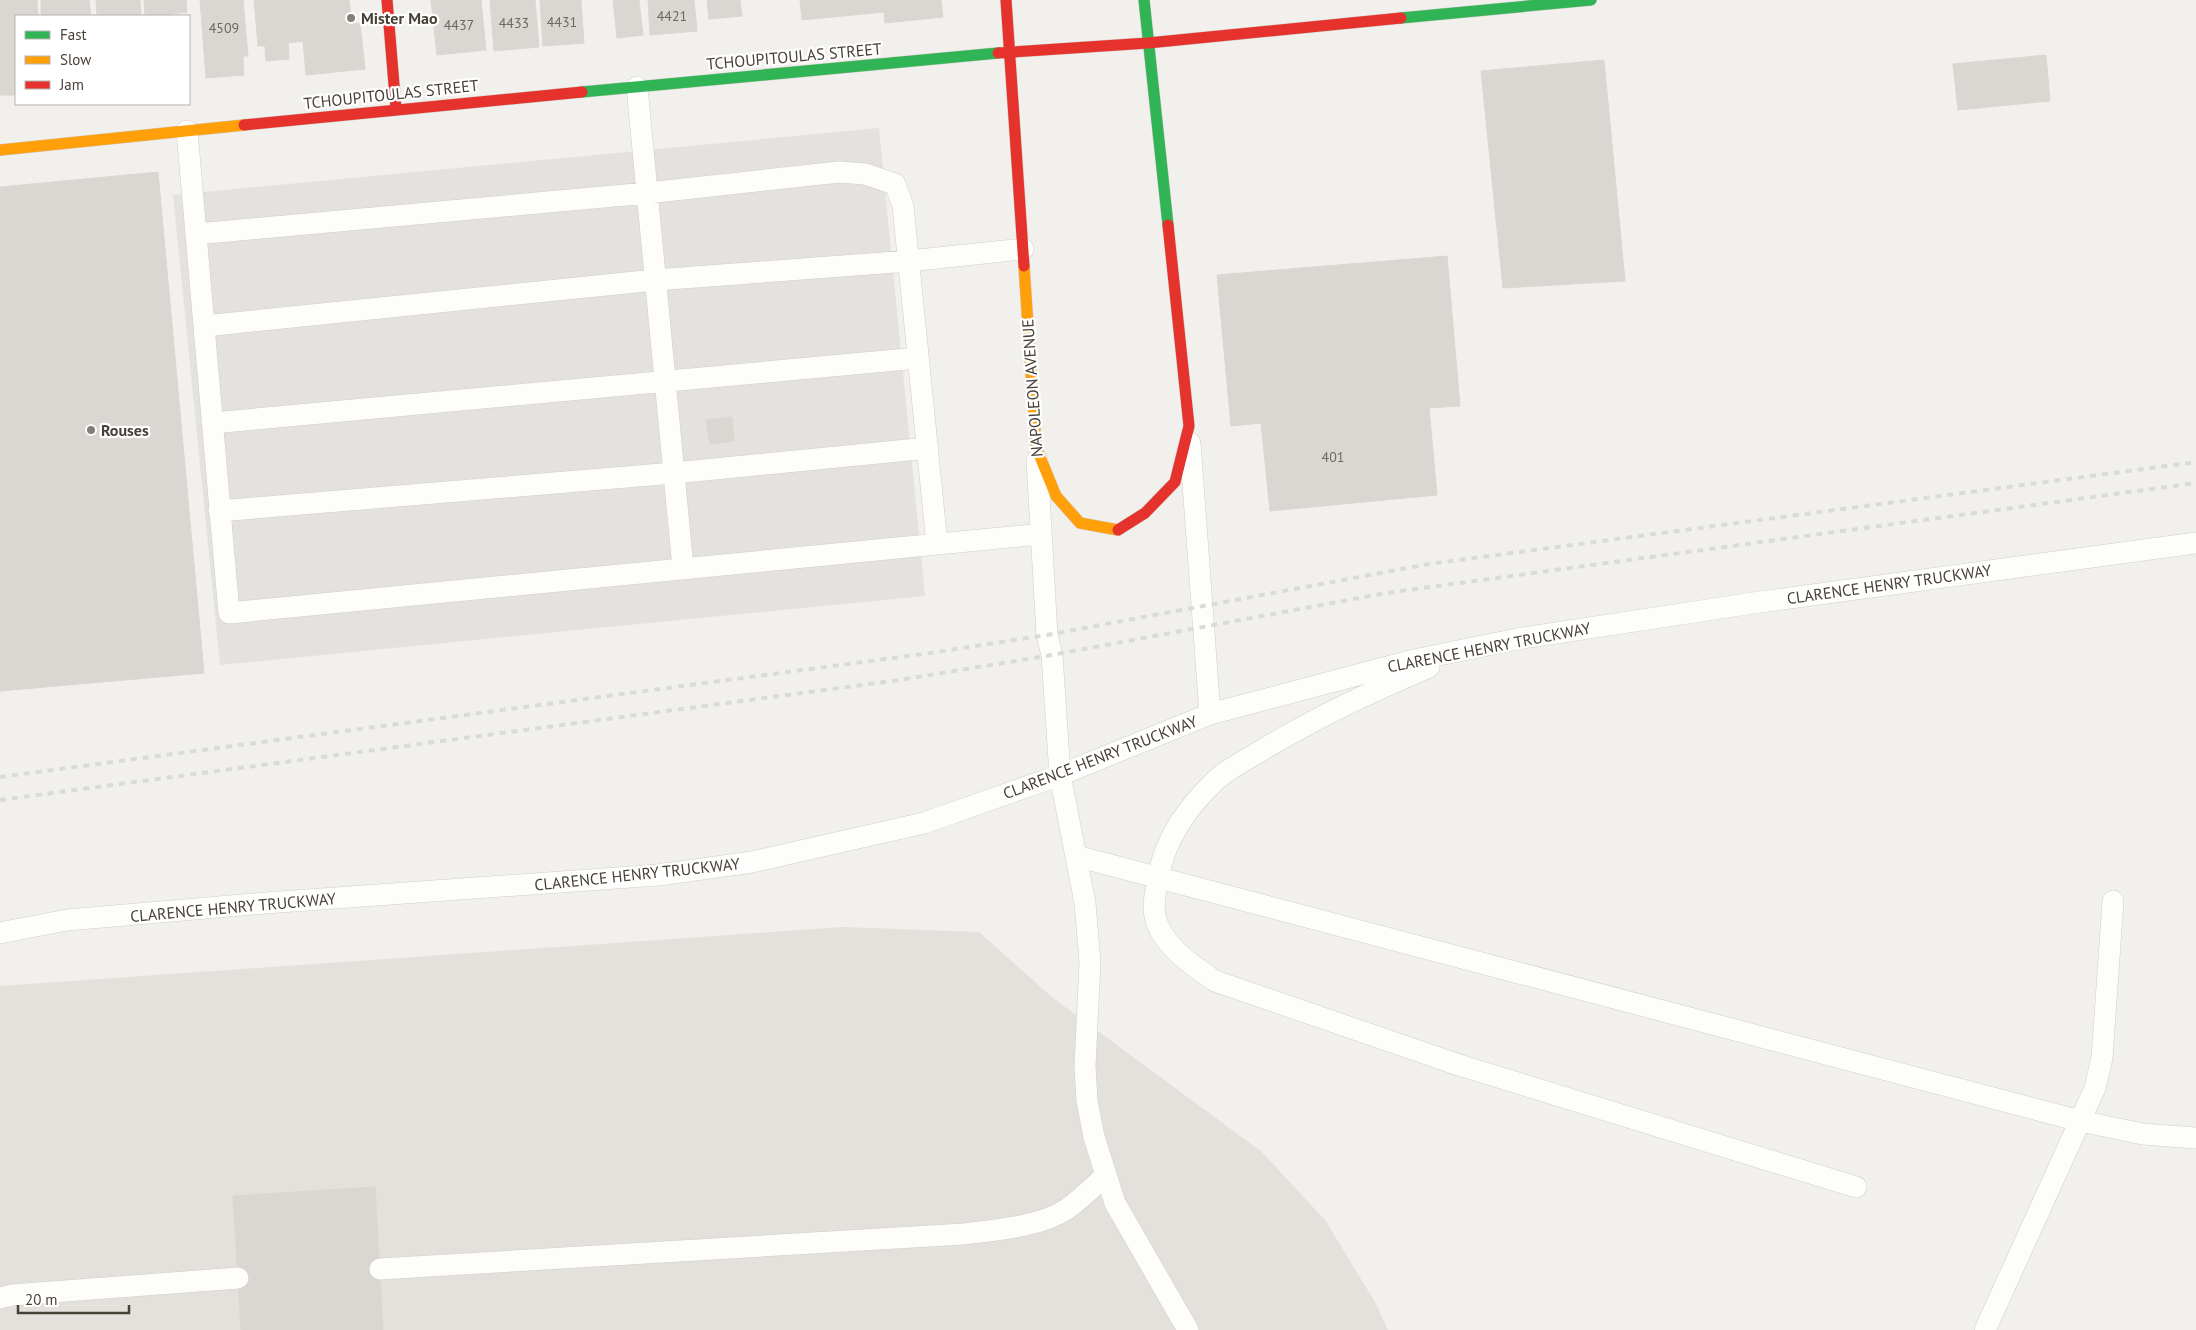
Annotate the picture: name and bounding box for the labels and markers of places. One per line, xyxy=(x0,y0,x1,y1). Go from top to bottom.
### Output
place label: Mister Mao xyxy=(361,8,438,28)
marker: Mister Mao xyxy=(345,12,357,24)
place label: Rouses xyxy=(101,420,149,440)
marker: Rouses xyxy=(85,424,97,436)

